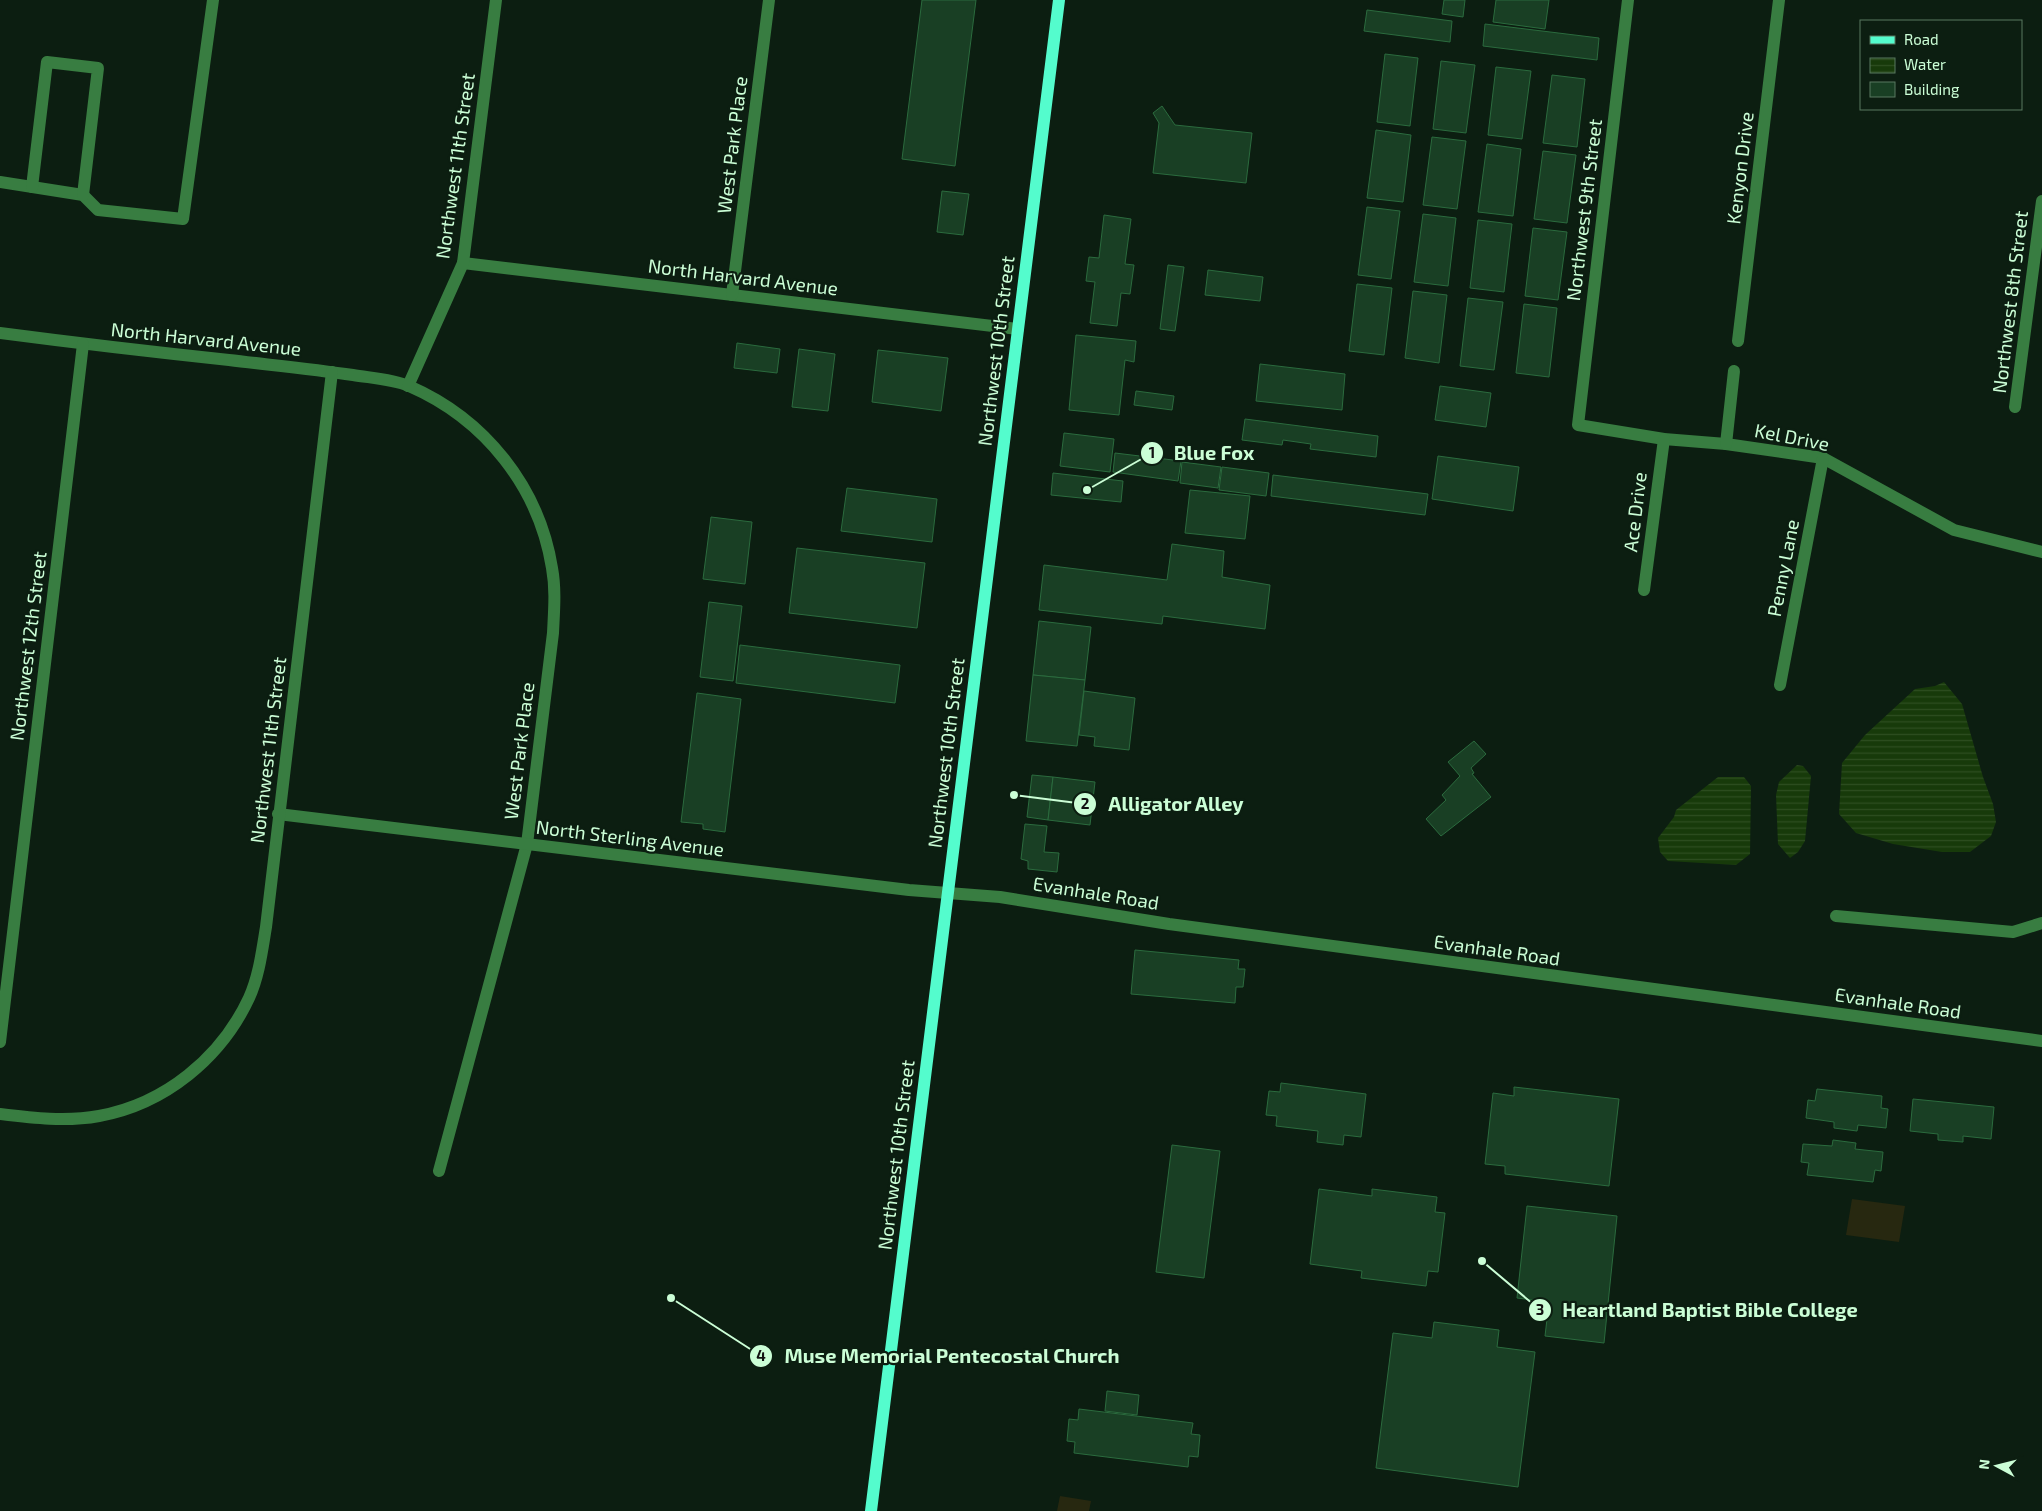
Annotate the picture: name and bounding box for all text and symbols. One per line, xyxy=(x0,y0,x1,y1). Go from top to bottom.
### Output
legend xyxy=(1860,20,2022,110)
text: Road xyxy=(1904,30,1939,48)
text: Water xyxy=(1904,55,1946,73)
street label: Northwest 11th Street xyxy=(430,72,479,260)
street label: West Park Place xyxy=(712,75,751,215)
text: Building xyxy=(1904,80,1960,98)
street label: Kenyon Drive xyxy=(1721,110,1758,226)
street label: Northwest 9th Street xyxy=(1561,118,1606,302)
street label: Northwest 8th Street xyxy=(1987,209,2032,395)
street label: North Harvard Avenue xyxy=(647,253,839,300)
street label: Northwest 10th Street xyxy=(972,255,1019,447)
street label: North Harvard Avenue xyxy=(110,317,302,360)
street label: Kel Drive xyxy=(1753,418,1831,455)
callout: Blue Fox xyxy=(1139,436,1265,471)
text: Blue Fox xyxy=(1174,440,1255,464)
text: 1 xyxy=(1149,443,1155,461)
street label: Ace Drive xyxy=(1618,471,1651,553)
street label: Penny Lane xyxy=(1762,517,1803,619)
street label: Northwest 12th Street xyxy=(4,550,51,742)
street label: Northwest 11th Street xyxy=(245,656,290,844)
street label: Northwest 10th Street xyxy=(922,657,969,849)
street label: West Park Place xyxy=(499,681,538,821)
callout: Alligator Alley xyxy=(1072,786,1254,821)
text: Alligator Alley xyxy=(1108,791,1244,816)
text: 2 xyxy=(1081,794,1090,812)
street label: North Sterling Avenue xyxy=(535,815,725,860)
street label: Evanhale Road xyxy=(1031,871,1161,914)
street label: Evanhale Road xyxy=(1432,929,1562,970)
street label: Evanhale Road xyxy=(1833,982,1963,1023)
street label: Northwest 10th Street xyxy=(872,1059,919,1251)
callout: Heartland Baptist Bible College xyxy=(1527,1292,1868,1327)
text: Heartland Baptist Bible College xyxy=(1562,1297,1858,1321)
text: 3 xyxy=(1536,1300,1544,1318)
callout: Muse Memorial Pentecostal Church xyxy=(749,1339,1130,1374)
text: Muse Memorial Pentecostal Church xyxy=(784,1343,1120,1367)
text: 4 xyxy=(756,1346,766,1364)
north arrow xyxy=(1972,1441,2022,1491)
text: N xyxy=(1975,1458,1993,1470)

